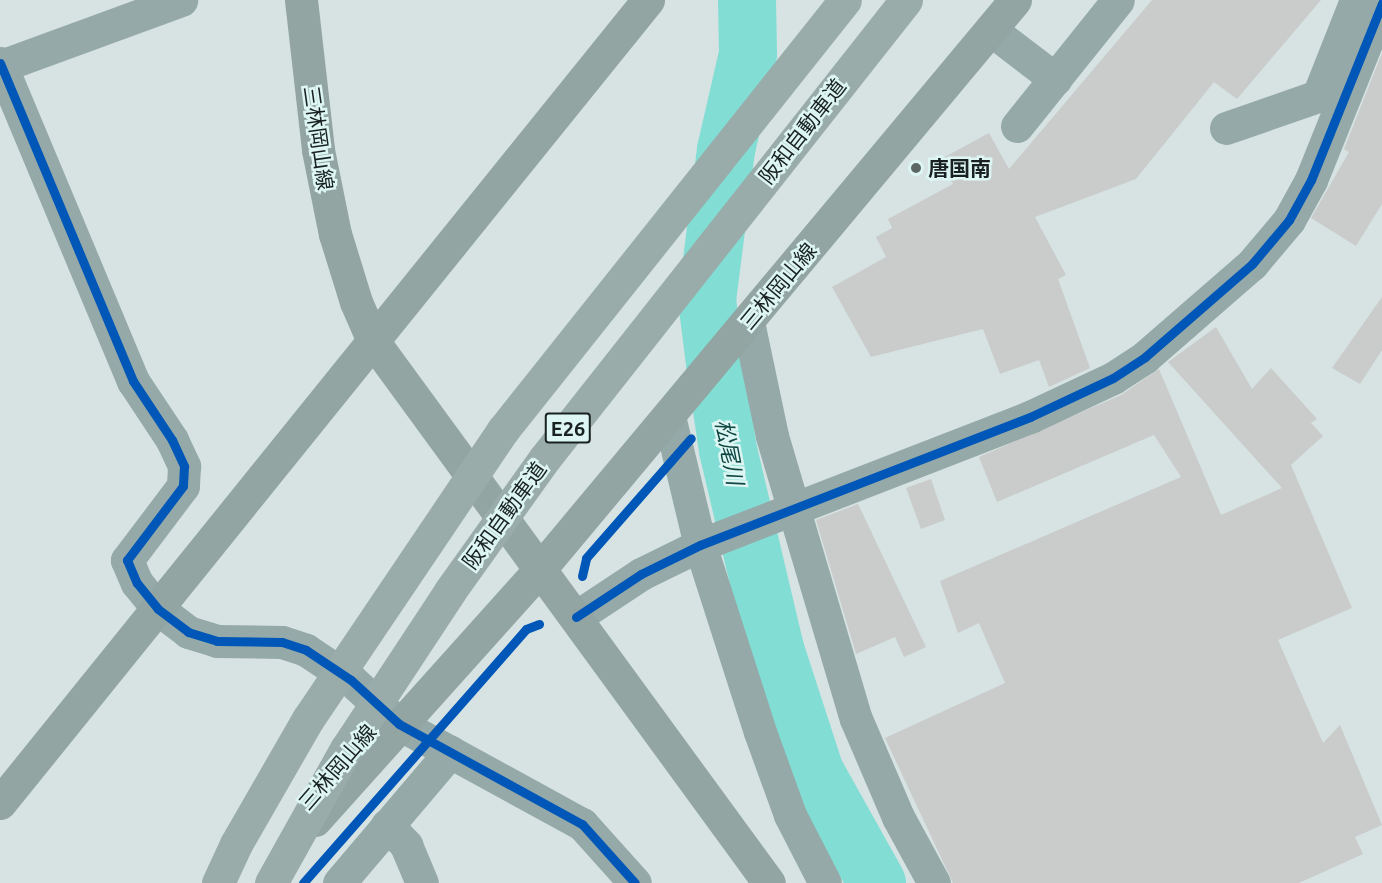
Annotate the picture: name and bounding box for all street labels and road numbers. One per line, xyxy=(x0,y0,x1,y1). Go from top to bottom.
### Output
street label: 阪和自動車道 xyxy=(753,74,851,188)
street label: 三林岡山線 xyxy=(299,84,339,192)
street label: 三林岡山線 xyxy=(735,238,821,334)
road number: E26 xyxy=(544,411,592,445)
street label: 阪和自動車道 xyxy=(457,457,551,573)
street label: 三林岡山線 xyxy=(293,719,381,815)

